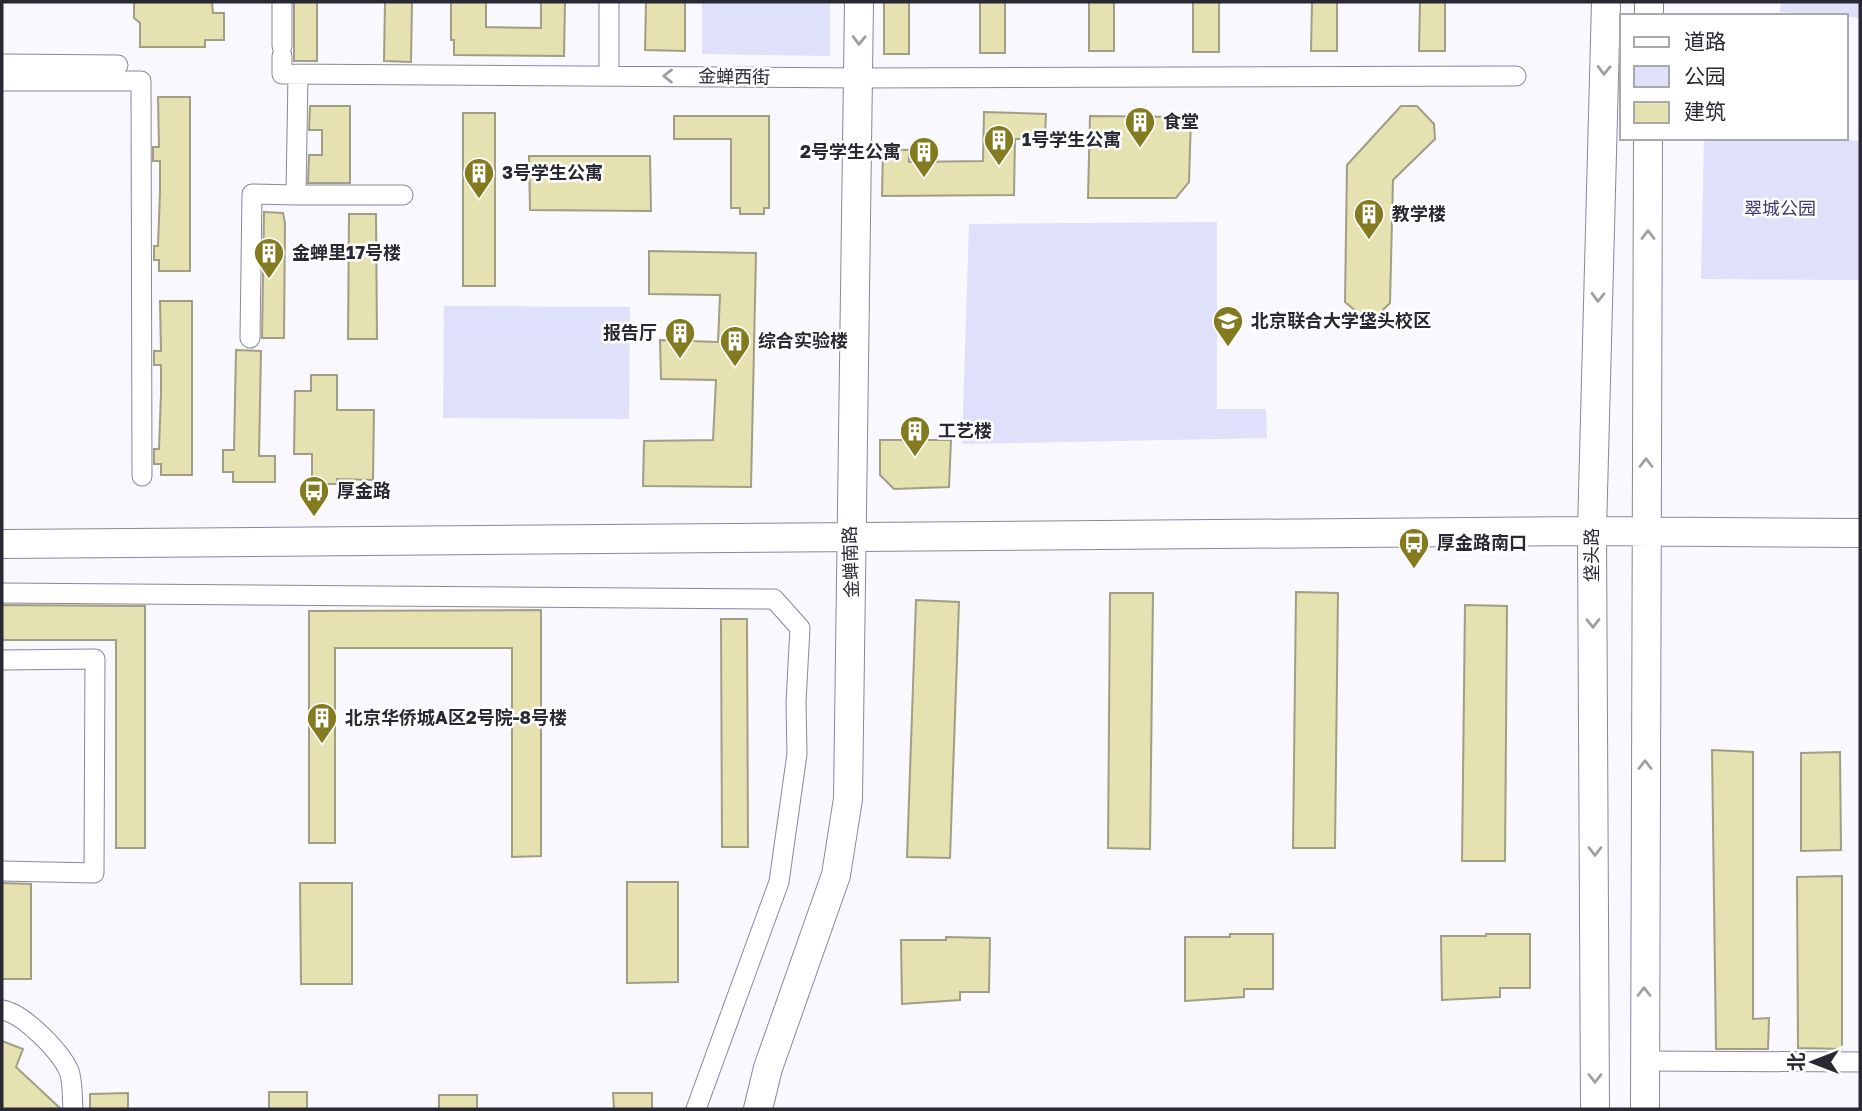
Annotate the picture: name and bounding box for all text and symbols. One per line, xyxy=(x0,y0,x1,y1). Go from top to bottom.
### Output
legend xyxy=(1620,14,1848,140)
text: 道路 xyxy=(1684,28,1726,54)
one-way arrow xyxy=(851,35,867,46)
text: 公园 xyxy=(1684,63,1726,89)
street label: 金蝉西街 xyxy=(698,64,770,88)
one-way arrow xyxy=(1597,65,1612,76)
one-way arrow xyxy=(662,68,673,84)
text: 建筑 xyxy=(1684,98,1726,124)
building icon: 食堂 xyxy=(1123,105,1157,149)
place label: 食堂 xyxy=(1163,110,1199,132)
building icon: 1号学生公寓 xyxy=(982,123,1016,167)
place label: 1号学生公寓 xyxy=(1022,128,1121,150)
building icon: 2号学生公寓 xyxy=(907,135,941,179)
place label: 2号学生公寓 xyxy=(800,140,901,162)
building icon: 3号学生公寓 xyxy=(462,156,496,200)
place label: 3号学生公寓 xyxy=(502,161,603,183)
building icon: 教学楼 xyxy=(1352,197,1386,241)
park label: 翠城公园 xyxy=(1744,197,1816,219)
place label: 教学楼 xyxy=(1392,202,1446,224)
one-way arrow xyxy=(1640,230,1656,240)
building icon: 金蝉里17号楼 xyxy=(252,236,286,280)
place label: 金蝉里17号楼 xyxy=(292,241,401,263)
one-way arrow xyxy=(1590,293,1606,303)
school or university icon: 北京联合大学垡头校区 xyxy=(1211,304,1245,348)
place label: 北京联合大学垡头校区 xyxy=(1251,309,1431,331)
building icon: 报告厅 xyxy=(663,316,697,360)
place label: 报告厅 xyxy=(603,321,657,343)
building icon: 综合实验楼 xyxy=(718,324,752,368)
place label: 综合实验楼 xyxy=(758,329,848,351)
building icon: 工艺楼 xyxy=(898,414,932,458)
place label: 工艺楼 xyxy=(938,419,992,441)
one-way arrow xyxy=(1638,457,1654,468)
bus stop icon: 厚金路 xyxy=(297,474,331,518)
place label: 厚金路 xyxy=(337,479,391,501)
street label: 金蝉南路 xyxy=(838,526,862,598)
bus stop icon: 厚金路南口 xyxy=(1397,526,1431,570)
street label: 垡头路 xyxy=(1580,528,1602,582)
place label: 厚金路南口 xyxy=(1437,531,1527,553)
one-way arrow xyxy=(1585,619,1601,629)
building icon: 北京华侨城A区2号院-8号楼 xyxy=(305,701,339,745)
place label: 北京华侨城A区2号院-8号楼 xyxy=(345,706,567,728)
one-way arrow xyxy=(1637,759,1653,769)
one-way arrow xyxy=(1587,846,1603,857)
one-way arrow xyxy=(1636,986,1652,997)
north arrow xyxy=(1778,1027,1848,1097)
text: 北 xyxy=(1784,1052,1807,1072)
one-way arrow xyxy=(1587,1074,1603,1084)

